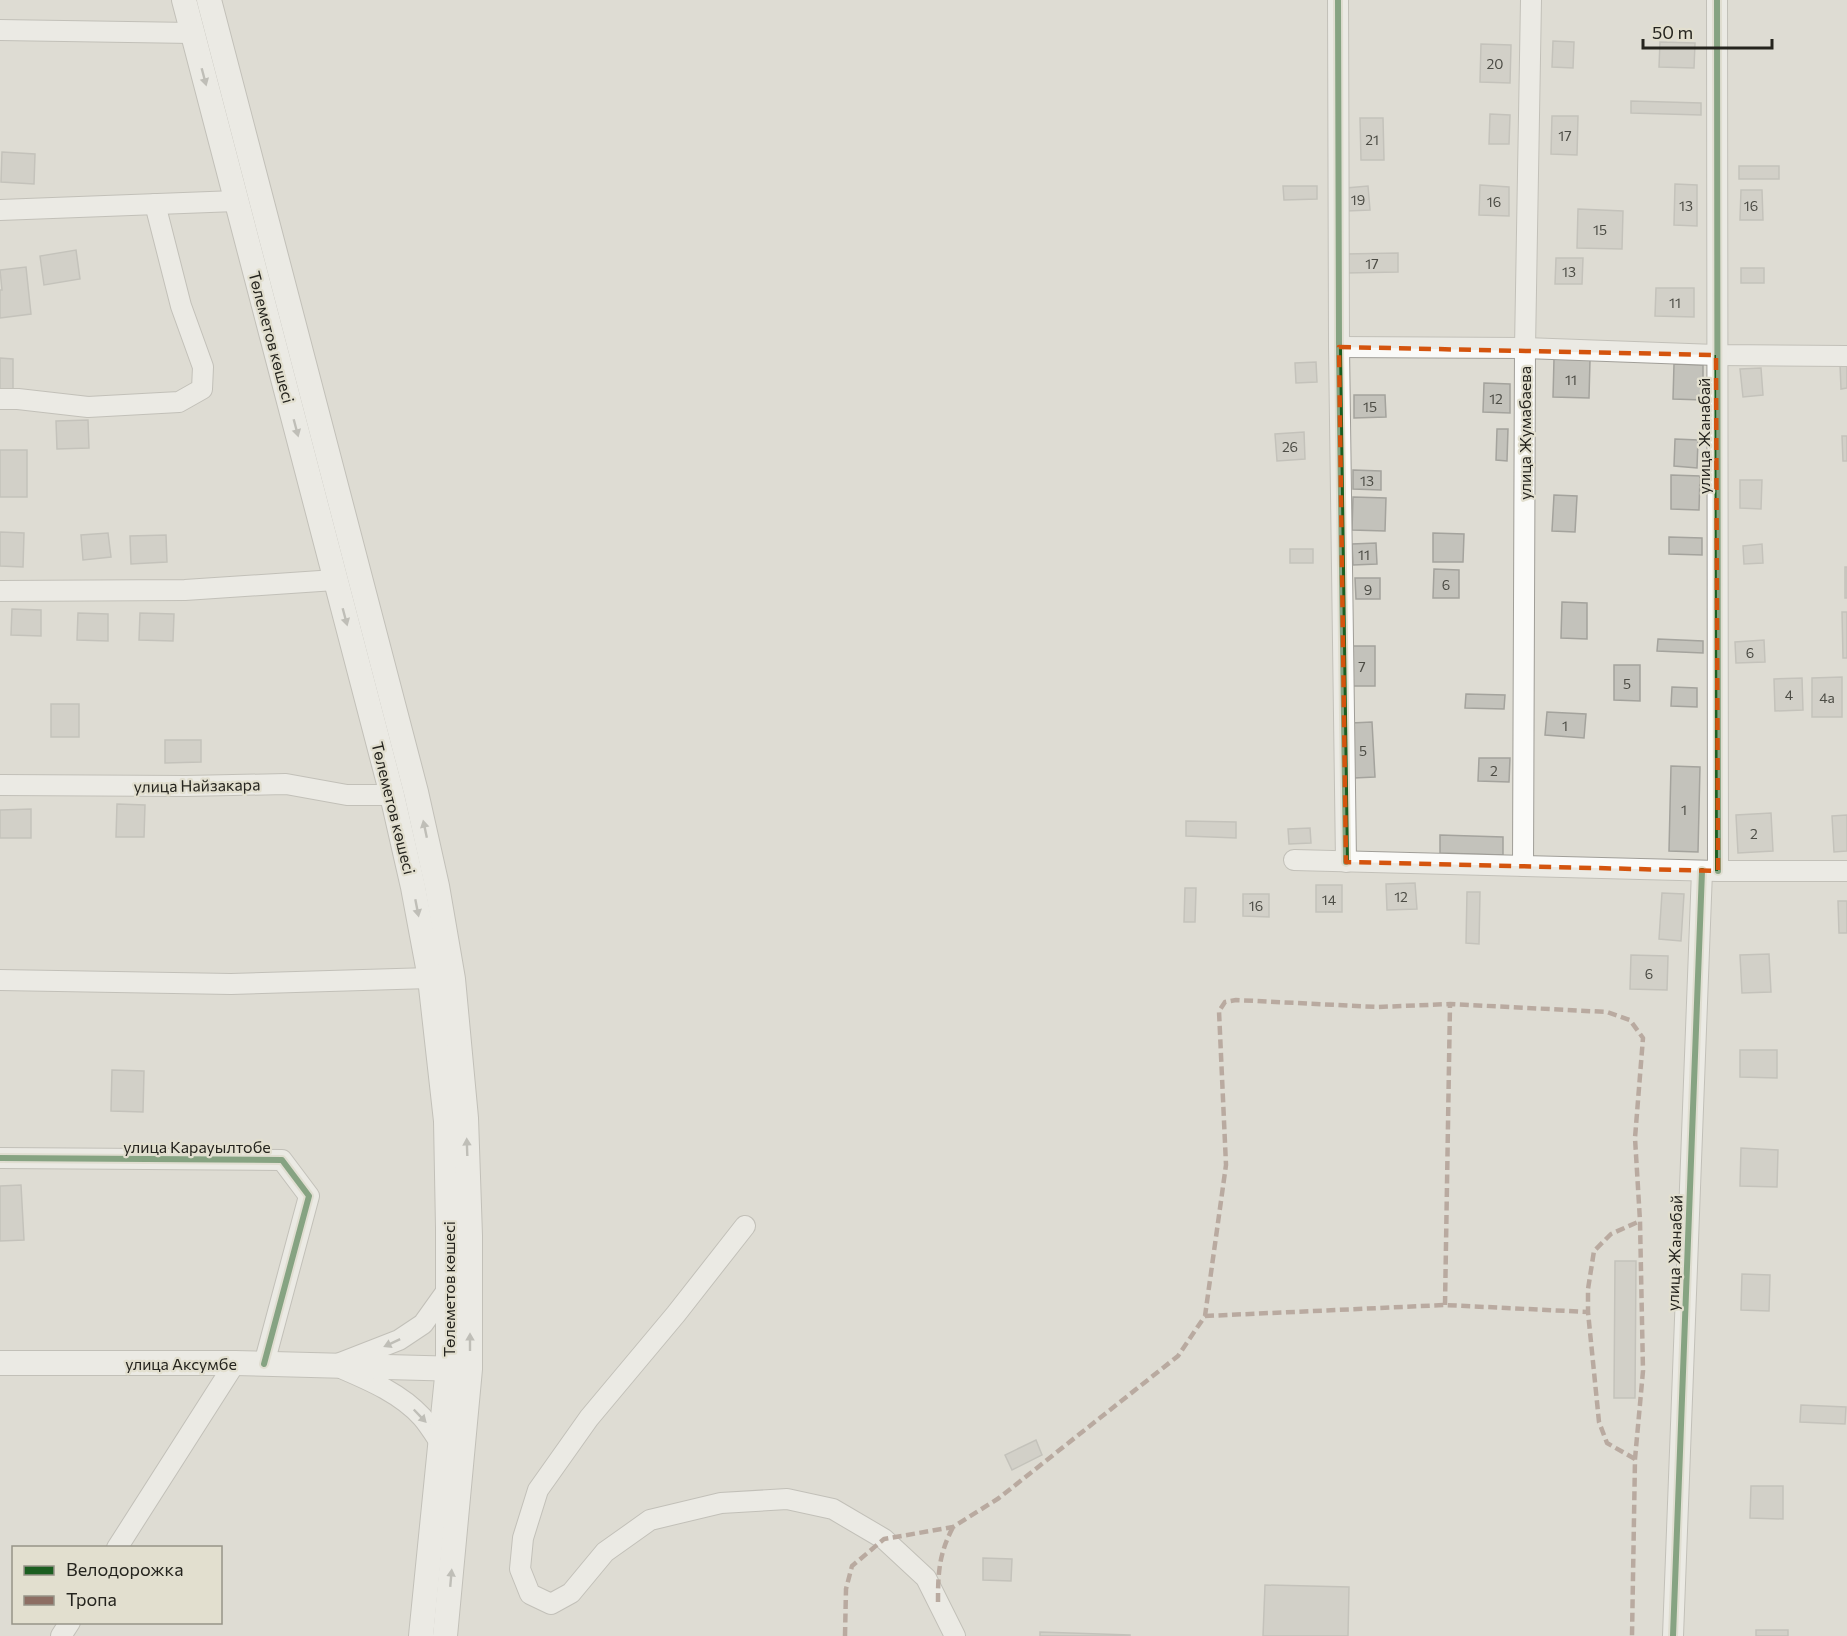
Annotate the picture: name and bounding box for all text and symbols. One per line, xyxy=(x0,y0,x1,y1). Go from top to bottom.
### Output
scale bar xyxy=(1643,12,1772,50)
text: 50 m xyxy=(1652,21,1693,43)
house number: 20 xyxy=(1487,55,1503,72)
one-way arrow xyxy=(199,68,209,86)
house number: 17 xyxy=(1558,127,1572,144)
house number: 21 xyxy=(1365,131,1379,148)
house number: 19 xyxy=(1351,191,1365,208)
house number: 16 xyxy=(1487,193,1501,210)
house number: 13 xyxy=(1679,197,1693,214)
house number: 16 xyxy=(1744,197,1758,214)
house number: 15 xyxy=(1593,221,1607,238)
house number: 17 xyxy=(1365,255,1379,272)
house number: 13 xyxy=(1562,263,1576,280)
street label: Төлеметов көшесі xyxy=(245,269,299,405)
house number: 11 xyxy=(1669,294,1681,311)
street label: улица Жумабаева xyxy=(1515,366,1534,500)
house number: 11 xyxy=(1565,371,1577,388)
street label: улица Жанабай xyxy=(1694,378,1713,494)
house number: 12 xyxy=(1489,390,1503,407)
house number: 15 xyxy=(1363,398,1377,415)
one-way arrow xyxy=(291,419,301,437)
house number: 26 xyxy=(1282,438,1298,455)
house number: 13 xyxy=(1360,472,1374,489)
house number: 11 xyxy=(1358,546,1370,563)
house number: 6 xyxy=(1442,576,1450,593)
house number: 9 xyxy=(1364,581,1372,598)
one-way arrow xyxy=(341,608,350,626)
house number: 6 xyxy=(1746,644,1754,661)
house number: 7 xyxy=(1358,658,1366,675)
house number: 5 xyxy=(1623,675,1631,692)
house number: 4 xyxy=(1785,686,1794,703)
house number: 4а xyxy=(1819,689,1835,706)
house number: 1 xyxy=(1562,717,1568,734)
street label: Төлеметов көшесі xyxy=(368,740,420,876)
house number: 5 xyxy=(1359,742,1367,759)
house number: 2 xyxy=(1490,762,1498,779)
street label: улица Найзакара xyxy=(133,774,261,796)
house number: 1 xyxy=(1681,801,1687,818)
one-way arrow xyxy=(419,820,429,838)
house number: 2 xyxy=(1750,825,1758,842)
house number: 12 xyxy=(1394,888,1408,905)
house number: 14 xyxy=(1322,891,1337,908)
house number: 16 xyxy=(1249,897,1263,914)
one-way arrow xyxy=(413,899,422,918)
house number: 6 xyxy=(1645,965,1653,982)
street label: улица Карауылтобе xyxy=(123,1137,271,1156)
one-way arrow xyxy=(463,1137,472,1156)
street label: улица Жанабай xyxy=(1662,1195,1686,1311)
street label: Төлеметов көшесі xyxy=(439,1221,458,1357)
one-way arrow xyxy=(465,1332,475,1351)
one-way arrow xyxy=(383,1339,400,1348)
street label: улица Аксумбе xyxy=(125,1354,237,1373)
one-way arrow xyxy=(413,1409,427,1424)
legend xyxy=(12,1546,222,1624)
text: Велодорожка xyxy=(66,1558,184,1580)
one-way arrow xyxy=(446,1568,456,1587)
text: Тропа xyxy=(66,1588,117,1610)

